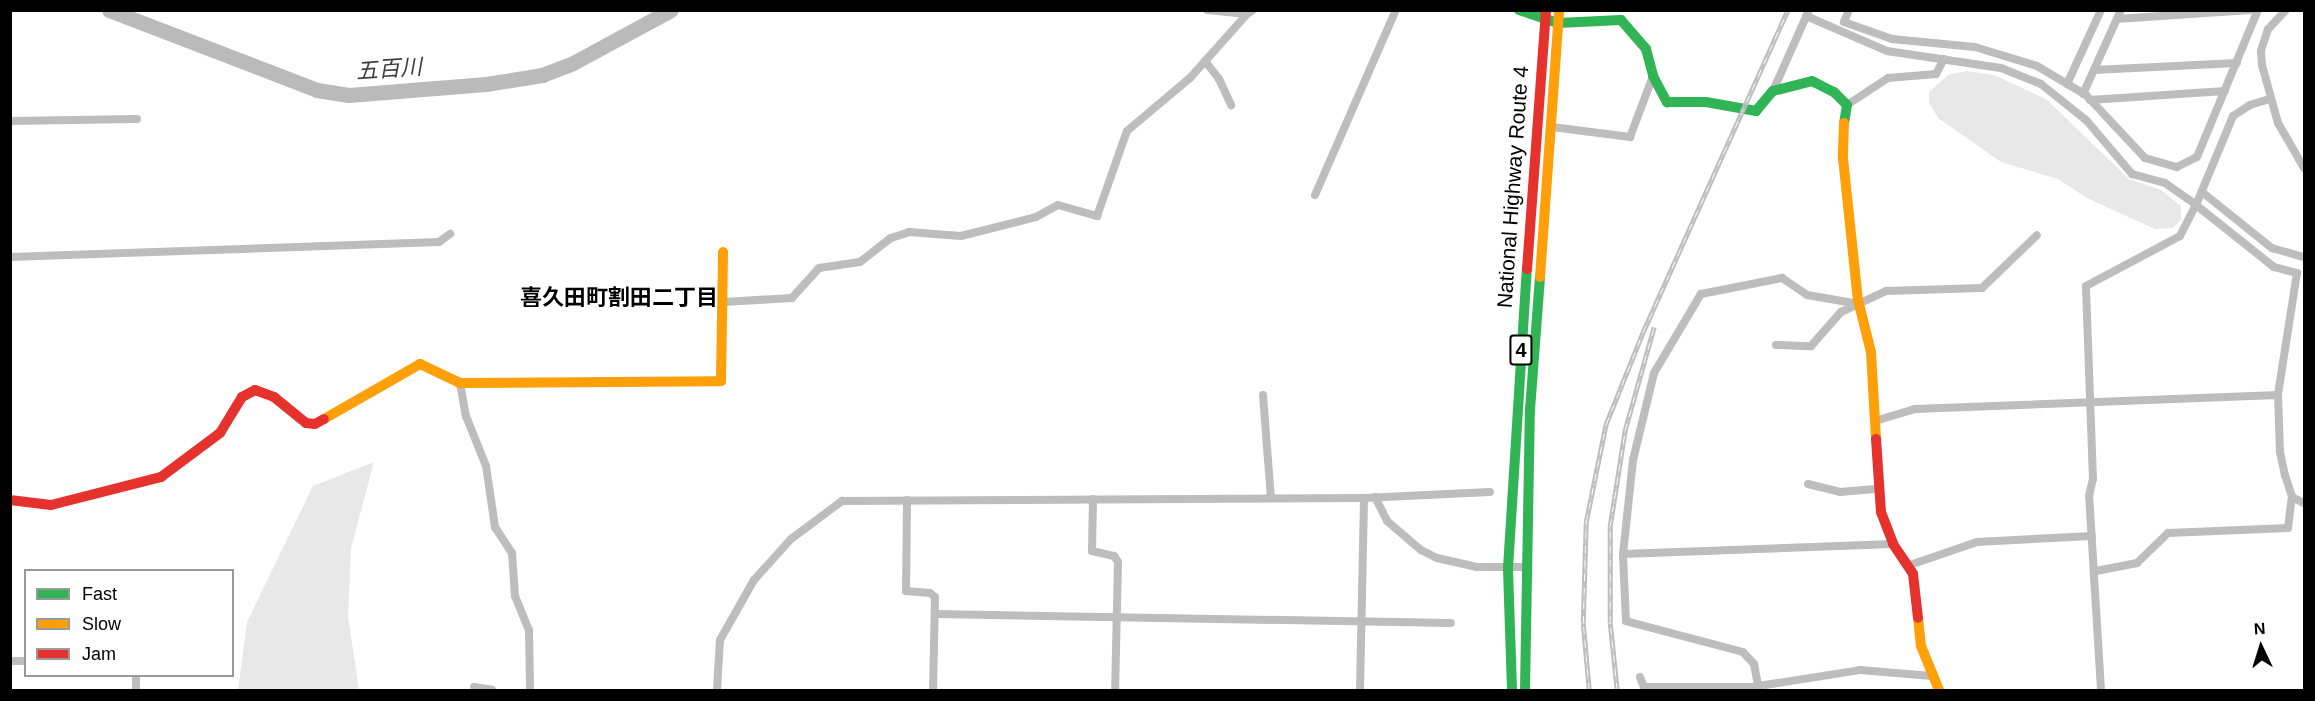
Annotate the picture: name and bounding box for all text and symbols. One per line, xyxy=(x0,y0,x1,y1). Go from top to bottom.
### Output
water label: 五百川 xyxy=(355,54,423,84)
street label: National Highway Route 4 xyxy=(1492,65,1534,309)
district label: 喜久田町割田二丁目 xyxy=(520,285,718,311)
road number: 4 xyxy=(1509,333,1533,367)
legend xyxy=(24,569,234,677)
text: Fast xyxy=(82,584,117,604)
text: Slow xyxy=(82,614,121,634)
north arrow xyxy=(2231,617,2291,677)
text: N xyxy=(2253,620,2266,637)
text: Jam xyxy=(82,644,116,664)

